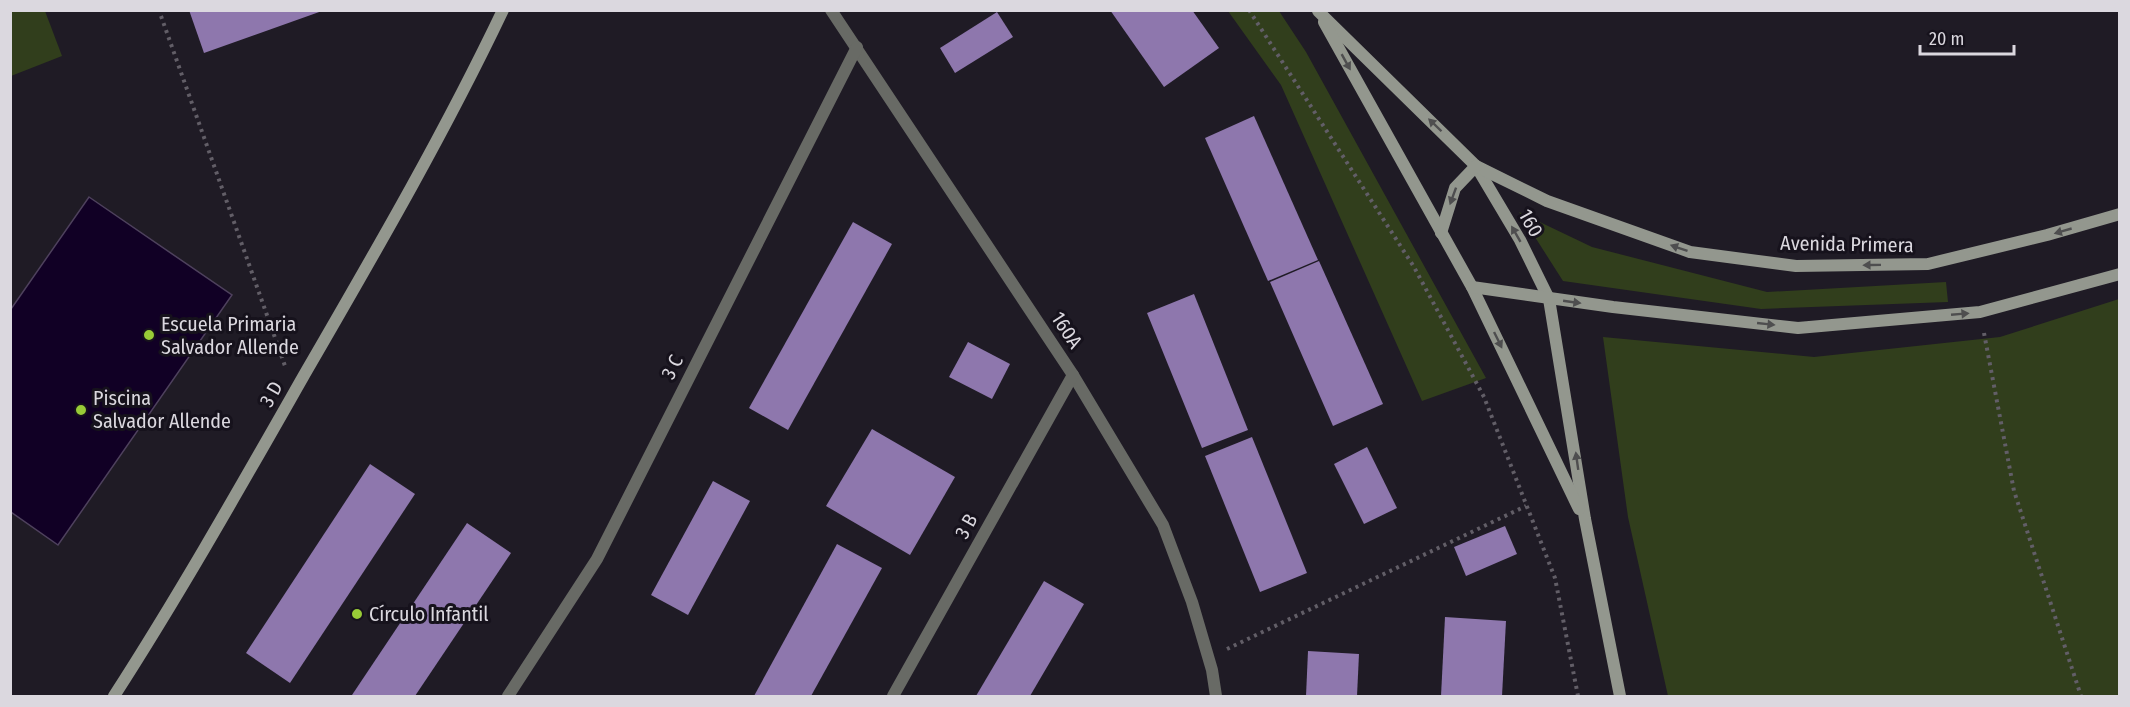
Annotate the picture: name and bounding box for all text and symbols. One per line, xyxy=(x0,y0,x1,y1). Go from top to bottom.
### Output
scale bar xyxy=(1920,18,2014,56)
text: 20 m xyxy=(1929,28,1964,50)
one-way arrow xyxy=(1341,54,1351,71)
one-way arrow xyxy=(1427,118,1442,132)
one-way arrow xyxy=(1447,187,1457,205)
street label: 160 xyxy=(1514,205,1548,241)
one-way arrow xyxy=(1511,226,1521,243)
one-way arrow xyxy=(2054,227,2072,236)
street label: Avenida Primera xyxy=(1780,231,1914,257)
one-way arrow xyxy=(1670,242,1688,252)
one-way arrow xyxy=(1863,260,1882,270)
one-way arrow xyxy=(1562,297,1581,306)
street label: 160A xyxy=(1046,307,1088,353)
one-way arrow xyxy=(1950,309,1969,319)
place label: Escuela Primaria Salvador Allende xyxy=(161,312,299,359)
one-way arrow xyxy=(1756,320,1775,329)
marker: Escuela Primaria Salvador Allende xyxy=(142,328,156,342)
one-way arrow xyxy=(1493,331,1502,348)
street label: 3 C xyxy=(656,351,688,383)
street label: 3 D xyxy=(254,377,288,411)
place label: Piscina Salvador Allende xyxy=(93,386,231,433)
marker: Piscina Salvador Allende xyxy=(74,403,88,417)
one-way arrow xyxy=(1572,452,1581,471)
street label: 3 B xyxy=(950,509,982,543)
place label: Círculo Infantil xyxy=(369,602,489,626)
marker: Círculo Infantil xyxy=(350,607,364,621)

